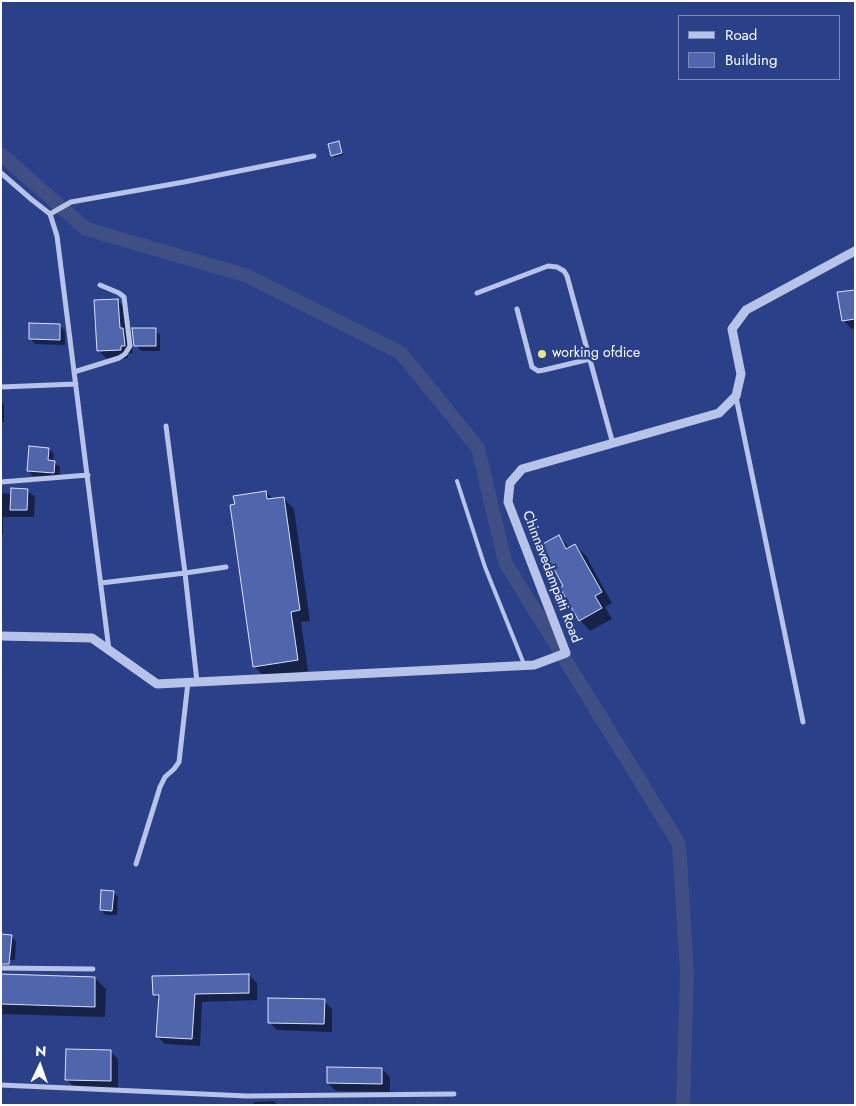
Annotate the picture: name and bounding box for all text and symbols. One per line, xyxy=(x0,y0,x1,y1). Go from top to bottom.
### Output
legend xyxy=(678,15,841,80)
text: Road xyxy=(725,24,757,46)
text: Building xyxy=(725,49,777,71)
place label: working ofdice xyxy=(552,346,640,362)
marker: working ofdice xyxy=(536,348,548,360)
street label: Chinnavedampatti Road xyxy=(518,509,584,645)
north arrow xyxy=(15,1041,65,1091)
text: N xyxy=(35,1041,47,1061)

